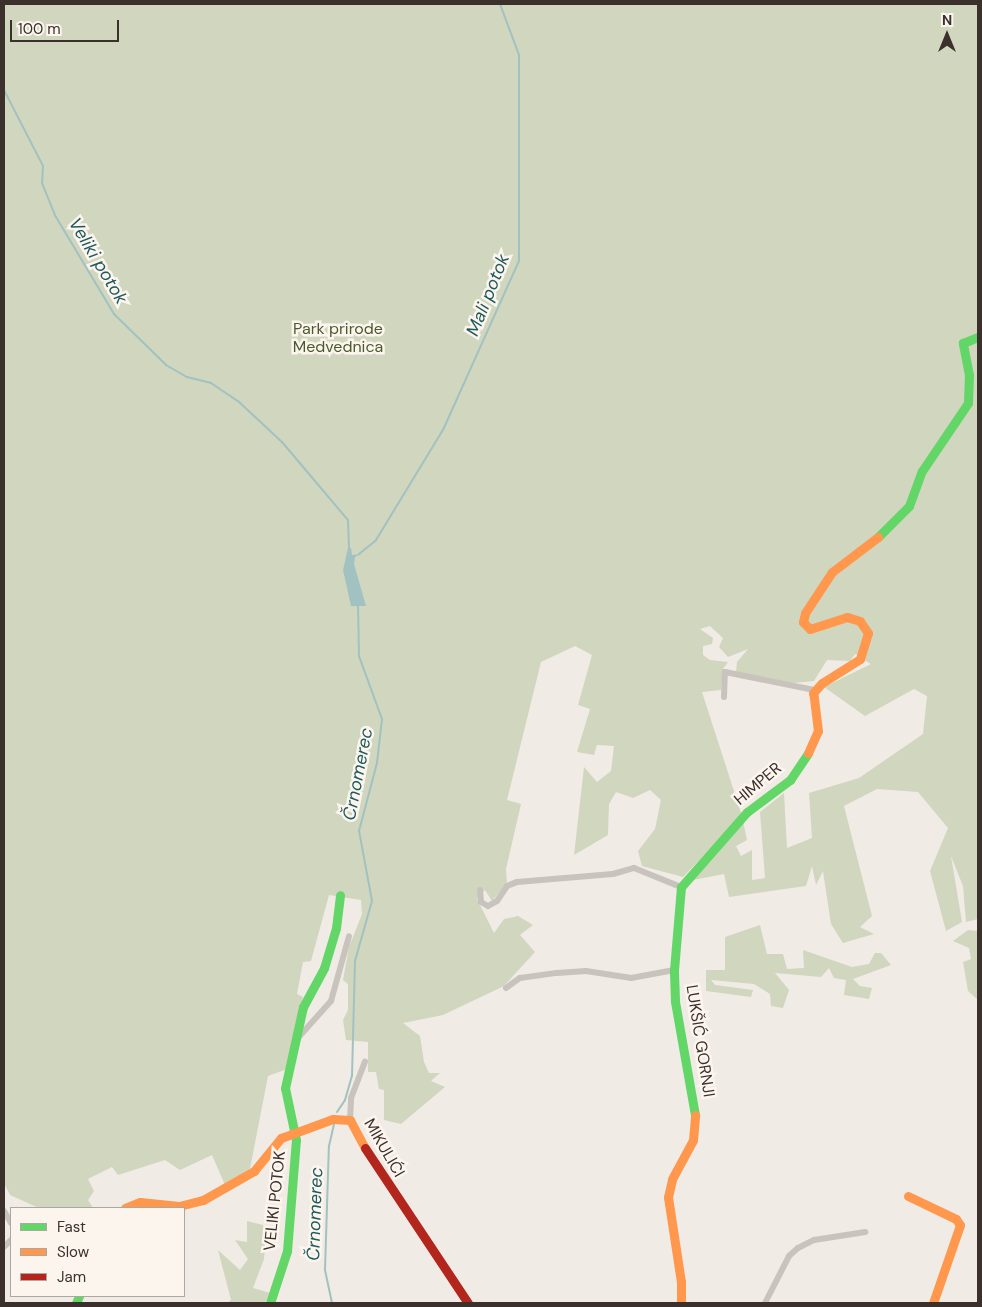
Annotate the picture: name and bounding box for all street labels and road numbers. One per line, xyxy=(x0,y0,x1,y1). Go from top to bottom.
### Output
street label: HIMPER xyxy=(730,759,786,809)
street label: LUKŠIĆ GORNJI xyxy=(682,984,718,1098)
street label: MIKULIĆI xyxy=(360,1115,408,1181)
street label: VELIKI POTOK xyxy=(260,1150,290,1252)

